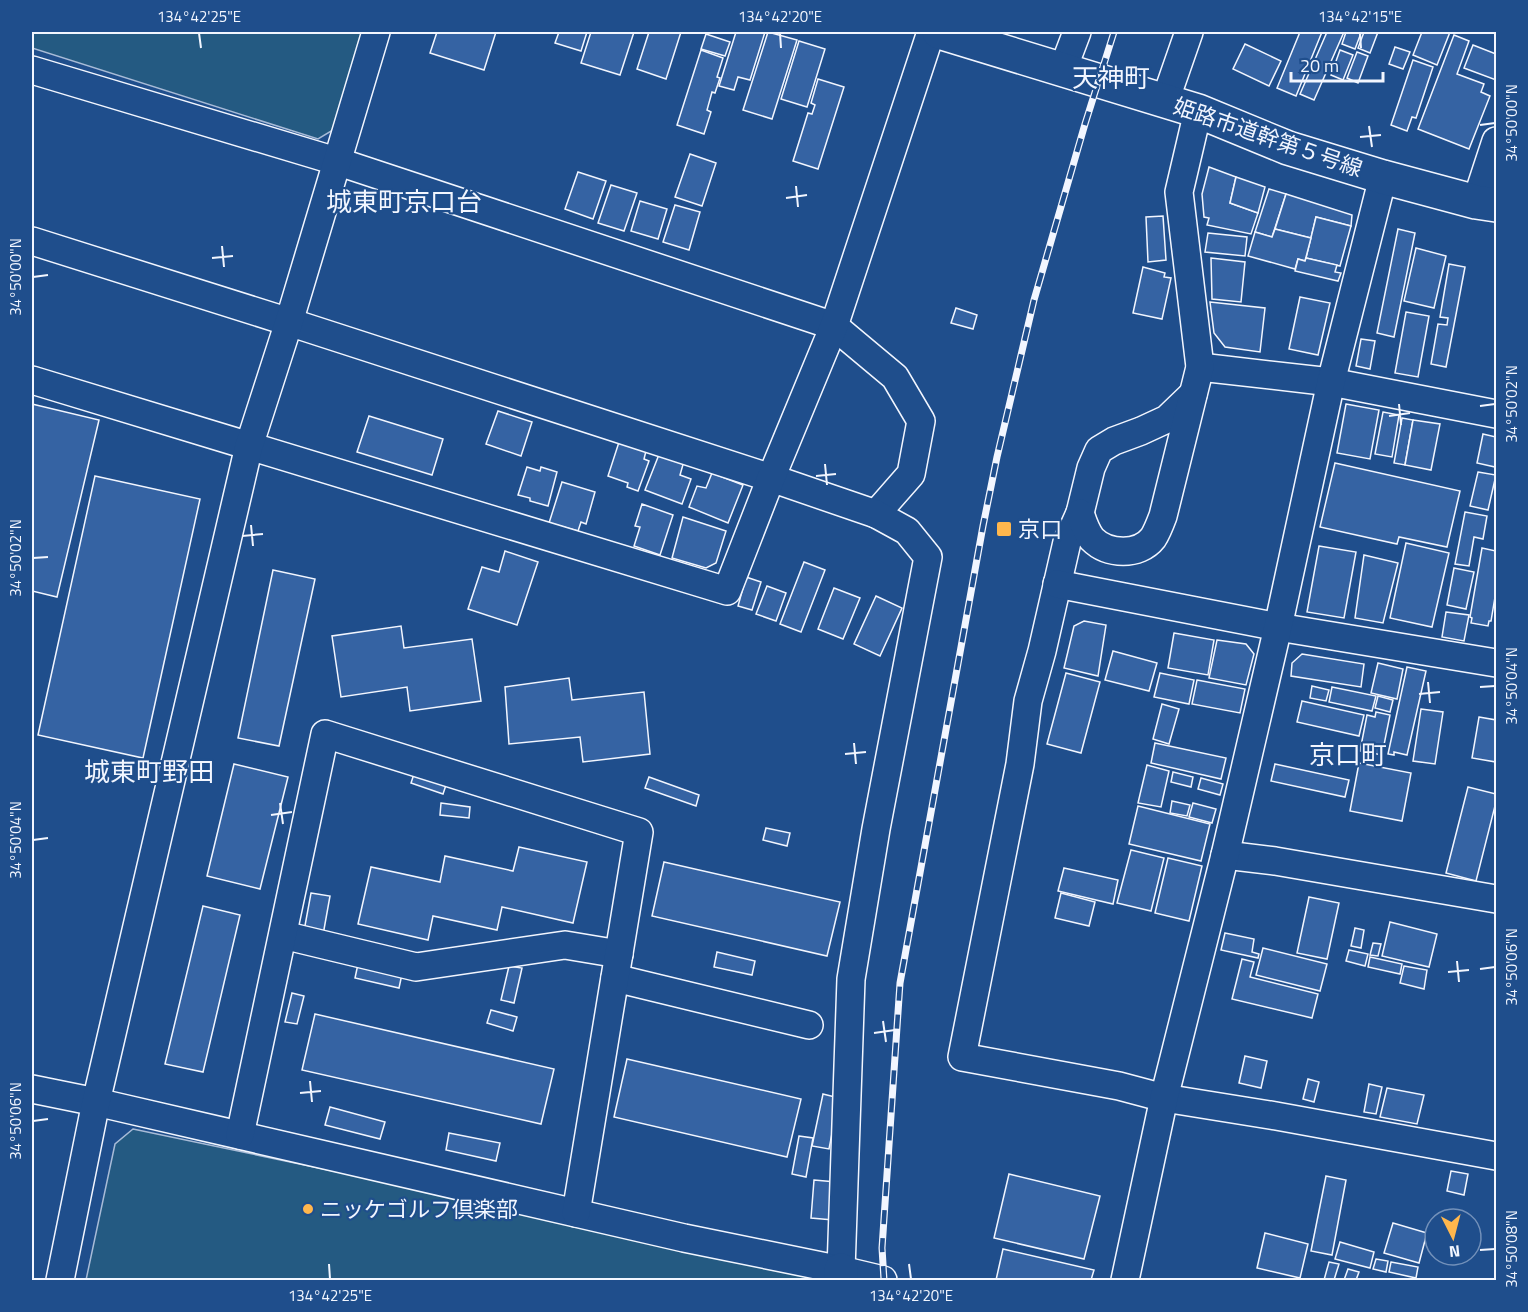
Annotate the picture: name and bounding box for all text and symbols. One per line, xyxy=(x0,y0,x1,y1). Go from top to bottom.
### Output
text: 134°42'25"E xyxy=(157,5,241,28)
text: 134°42'20"E xyxy=(738,5,822,28)
text: 134°42'15"E xyxy=(1318,5,1402,28)
scale bar xyxy=(1291,45,1382,83)
text: 20 m xyxy=(1300,52,1339,79)
district label: 天神町 xyxy=(1072,58,1150,97)
text: 34°50'00"N xyxy=(1500,84,1523,162)
street label: 姫路市道幹第５号線 xyxy=(1169,89,1367,185)
district label: 城東町京口台 xyxy=(326,182,482,221)
text: 34°50'00"N xyxy=(4,238,27,316)
text: 34°50'02"N xyxy=(1500,365,1523,443)
place label: 京口 xyxy=(1018,512,1062,546)
text: 34°50'02"N xyxy=(4,519,27,597)
marker: 京口 xyxy=(995,520,1013,538)
text: 34°50'04"N xyxy=(1500,647,1523,725)
district label: 京口町 xyxy=(1309,735,1387,774)
district label: 城東町野田 xyxy=(84,752,214,791)
text: 34°50'04"N xyxy=(4,801,27,879)
text: 34°50'06"N xyxy=(1500,928,1523,1006)
text: 34°50'06"N xyxy=(4,1082,27,1160)
place label: ニッケゴルフ倶楽部 xyxy=(320,1192,518,1226)
marker: ニッケゴルフ倶楽部 xyxy=(301,1202,315,1216)
north arrow xyxy=(1423,1207,1483,1267)
text: 34°50'08"N xyxy=(1500,1210,1523,1288)
text: N xyxy=(1448,1239,1461,1264)
text: 134°42'25"E xyxy=(288,1284,372,1307)
text: 134°42'20"E xyxy=(869,1284,953,1307)

